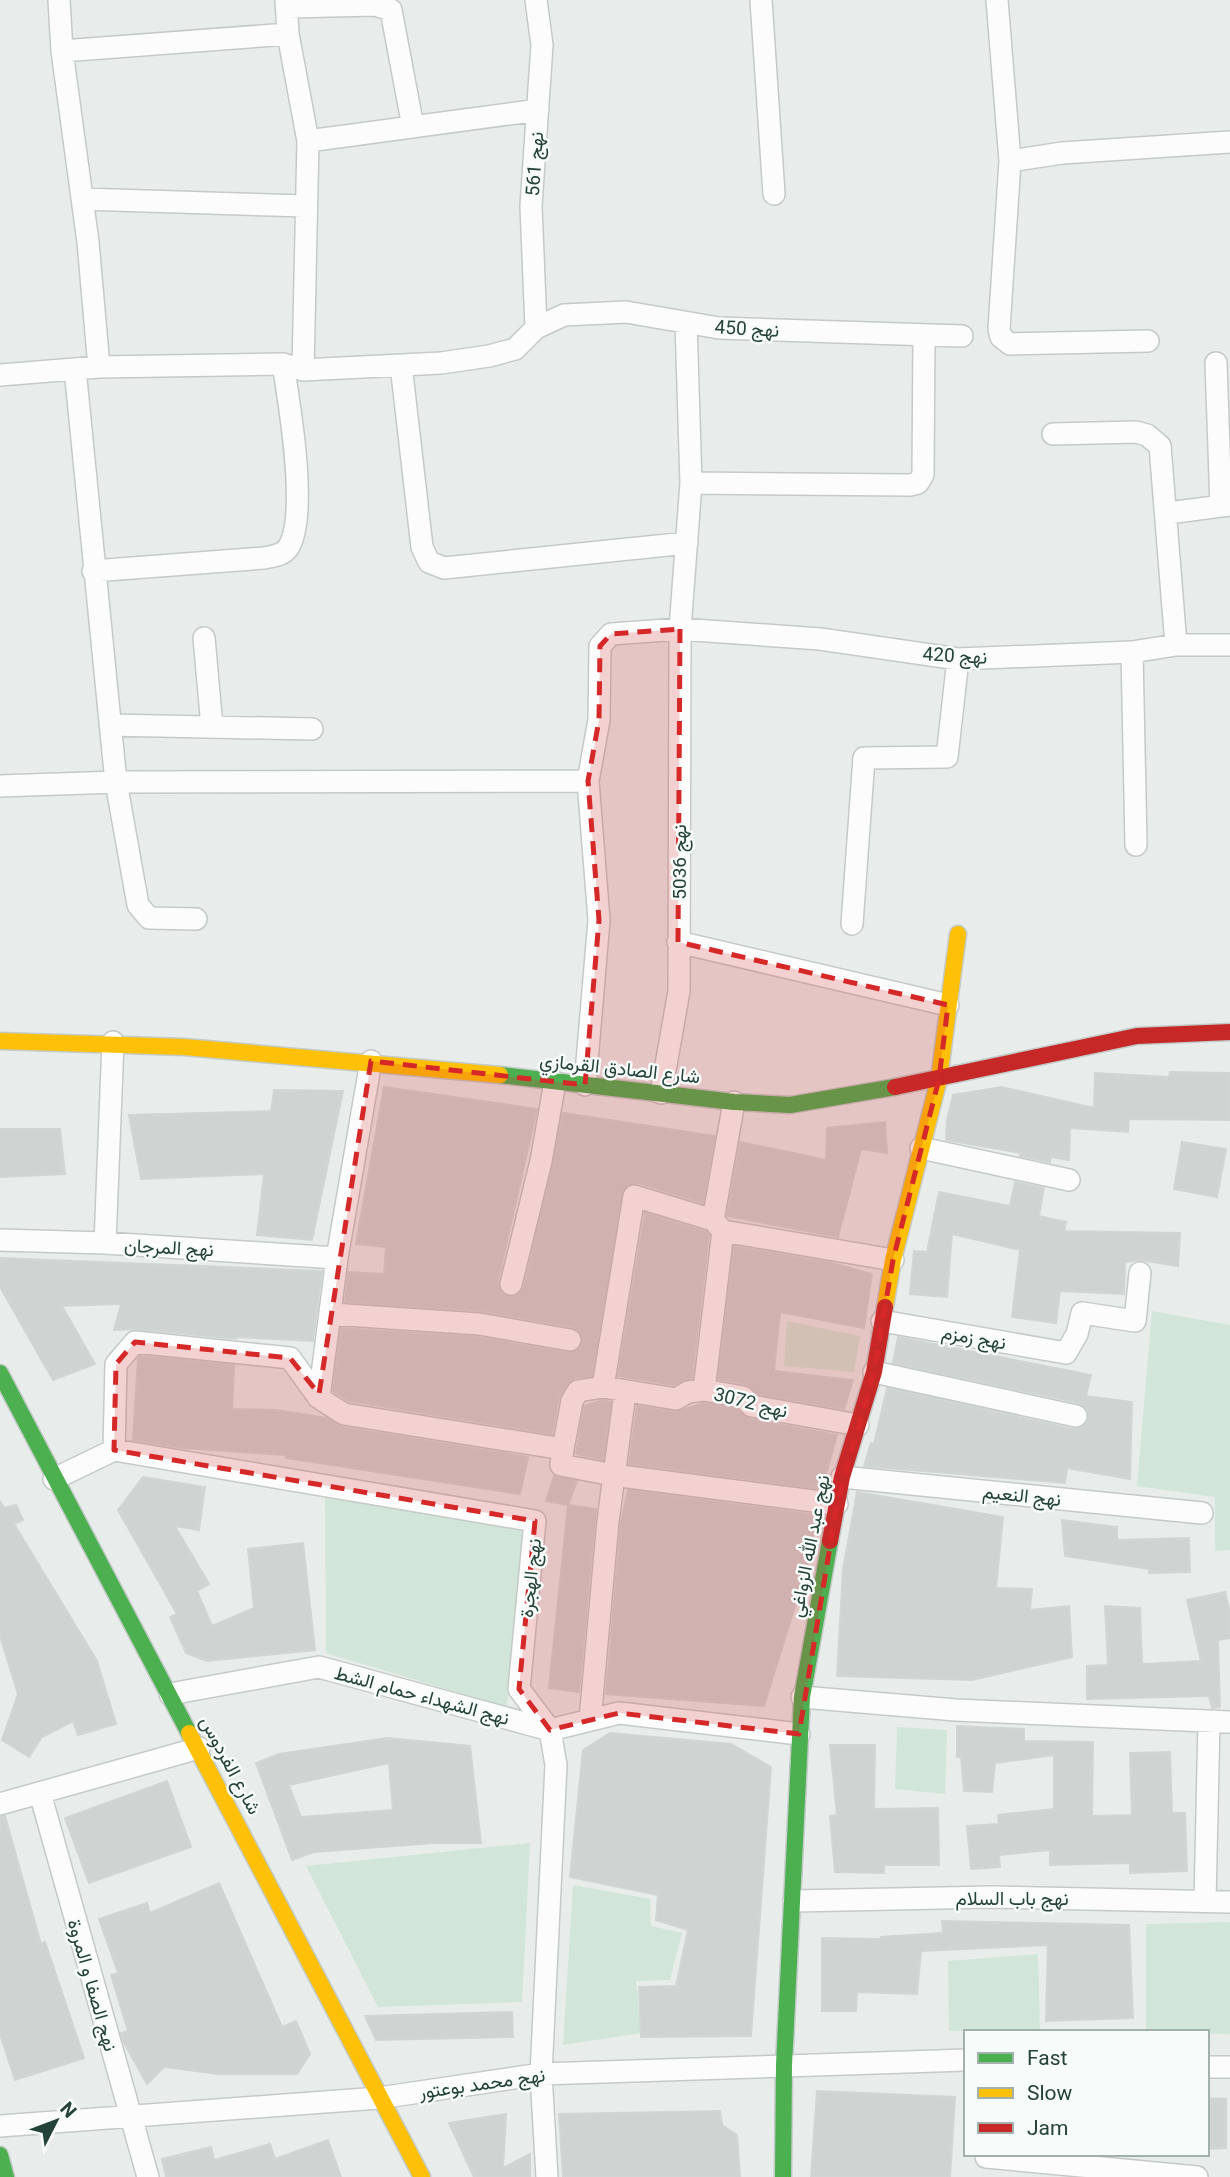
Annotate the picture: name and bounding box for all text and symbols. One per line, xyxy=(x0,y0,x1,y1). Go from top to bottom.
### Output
street label: نهج 561 xyxy=(521,131,550,197)
street label: نهج 450 xyxy=(714,315,780,344)
street label: نهج 420 xyxy=(922,642,988,671)
street label: نهج 5036 xyxy=(668,824,693,900)
street label: شارع الصادق القرمازي xyxy=(538,1049,701,1092)
street label: نهج المرجان xyxy=(123,1234,214,1263)
street label: نهج زمزم xyxy=(940,1321,1008,1356)
street label: نهج 3072 xyxy=(711,1382,790,1425)
street label: نهج عبد الله الزواغي xyxy=(784,1473,839,1620)
street label: نهج النعيم xyxy=(981,1480,1062,1513)
street label: نهج الهجرة xyxy=(515,1537,548,1619)
street label: نهج الشهداء حمام الشط xyxy=(331,1661,512,1732)
street label: شارع الفردوس xyxy=(194,1712,266,1819)
street label: نهج باب السلام xyxy=(955,1887,1069,1912)
street label: نهج الصفا و المروة xyxy=(61,1916,122,2054)
legend xyxy=(964,2030,1209,2156)
text: Fast xyxy=(1027,2046,1068,2070)
street label: نهج محمد بوعتور xyxy=(417,2063,547,2106)
text: Slow xyxy=(1027,2081,1073,2105)
north arrow xyxy=(21,2086,91,2156)
text: N xyxy=(55,2097,81,2123)
text: Jam xyxy=(1027,2116,1068,2140)

